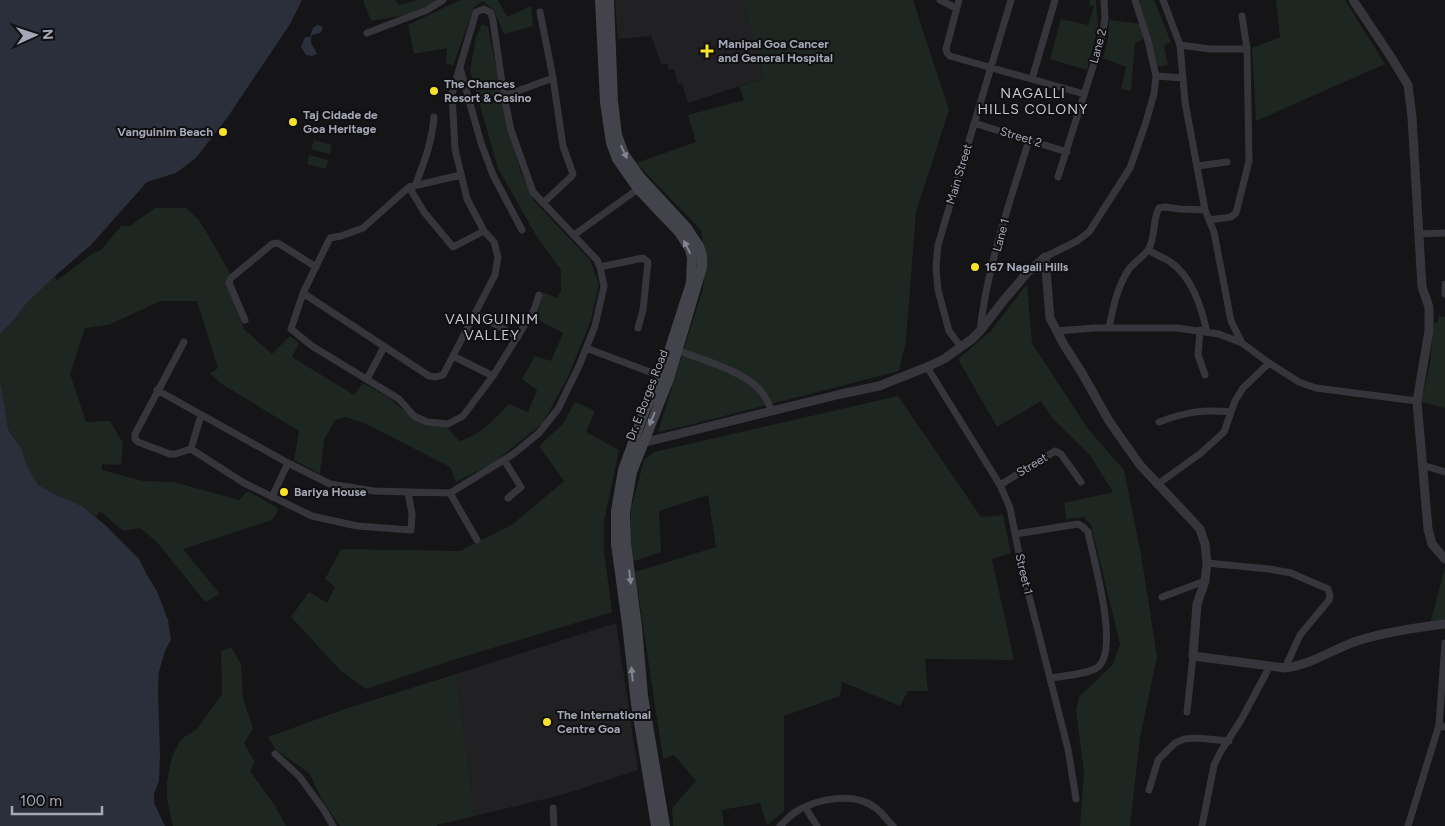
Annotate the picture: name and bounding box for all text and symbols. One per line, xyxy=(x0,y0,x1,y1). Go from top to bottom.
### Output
north arrow xyxy=(10,10,60,60)
street label: Lane 2 xyxy=(1087,27,1109,65)
text: N xyxy=(39,28,56,40)
place label: Manipal Goa Cancer and General Hospital xyxy=(718,37,833,65)
marker: Manipal Goa Cancer and General Hospital xyxy=(700,44,714,58)
place label: The Chances Resort & Casino xyxy=(444,77,531,105)
marker: The Chances Resort & Casino xyxy=(428,85,440,97)
district label: NAGALLI HILLS COLONY xyxy=(977,85,1089,118)
place label: Taj Cidade de Goa Heritage xyxy=(303,108,378,136)
marker: Taj Cidade de Goa Heritage xyxy=(287,116,299,128)
street label: Street 2 xyxy=(998,124,1044,150)
place label: Vanguinim Beach xyxy=(117,125,213,139)
marker: Vanguinim Beach xyxy=(217,126,229,138)
street label: Main Street xyxy=(943,142,975,206)
one-way arrow xyxy=(621,145,629,159)
street label: Lane 1 xyxy=(990,217,1012,253)
one-way arrow xyxy=(683,239,691,254)
place label: 167 Nagali Hills xyxy=(985,260,1069,274)
marker: 167 Nagali Hills xyxy=(969,261,981,273)
district label: VAINGUINIM VALLEY xyxy=(445,311,539,344)
street label: Dr. E Borges Road xyxy=(623,348,671,442)
one-way arrow xyxy=(648,412,656,427)
street label: Street xyxy=(1014,450,1050,480)
place label: Bariya House xyxy=(294,485,367,499)
marker: Bariya House xyxy=(278,486,290,498)
street label: Street 1 xyxy=(1013,552,1035,596)
one-way arrow xyxy=(626,569,634,585)
one-way arrow xyxy=(628,666,636,682)
place label: The International Centre Goa xyxy=(557,708,651,736)
marker: The International Centre Goa xyxy=(541,716,553,728)
scale bar xyxy=(12,784,102,816)
text: 100 m xyxy=(20,792,62,810)

